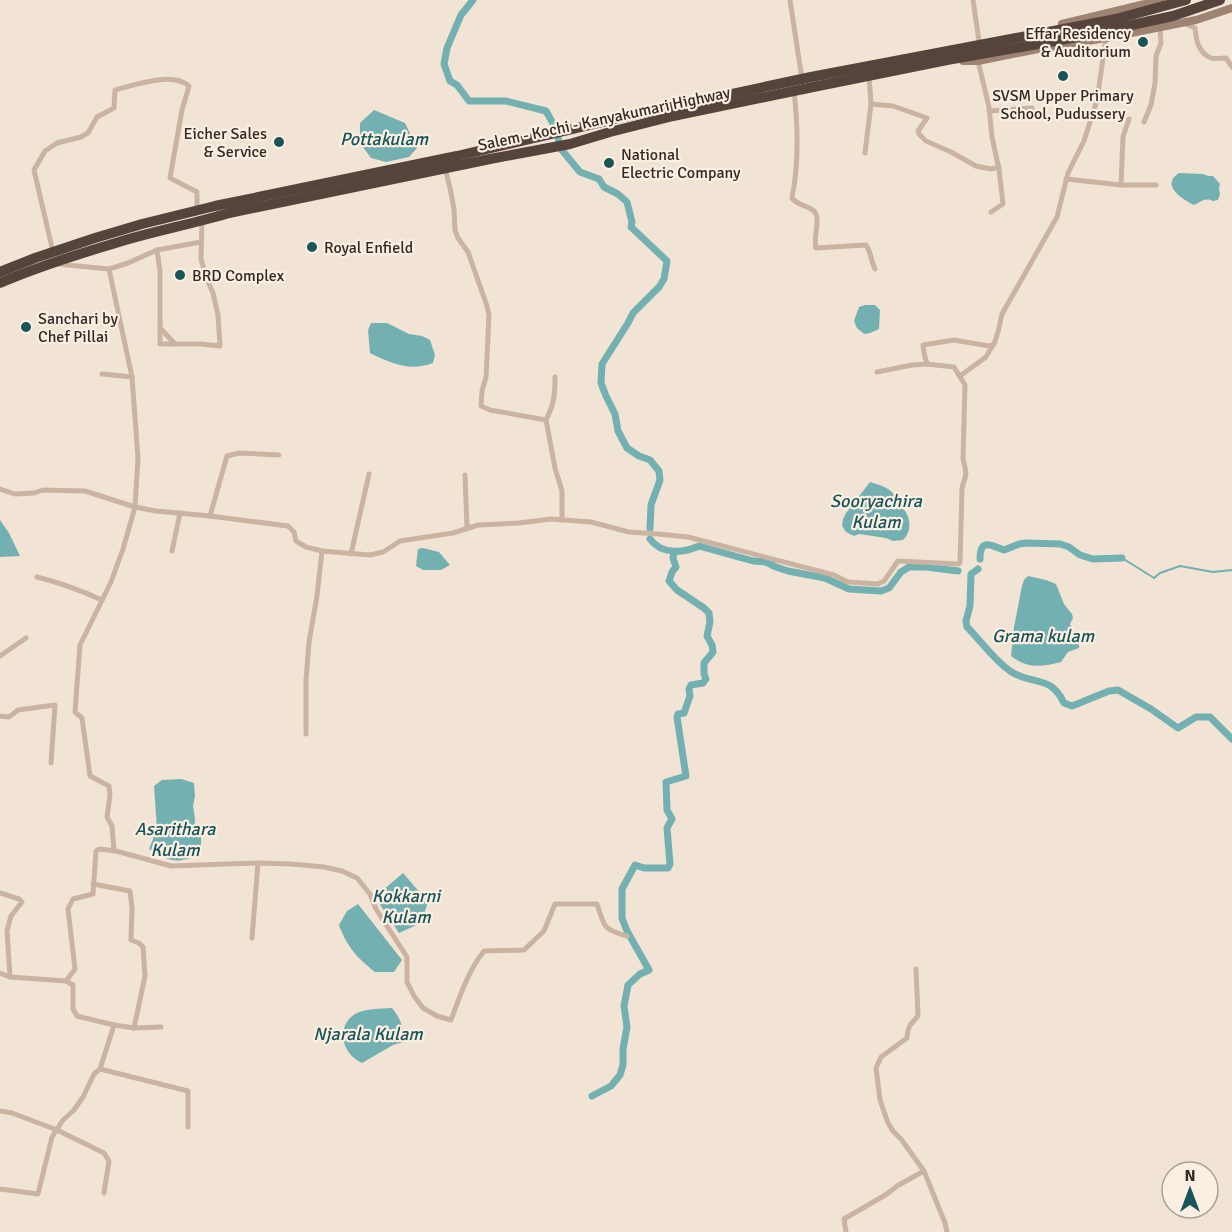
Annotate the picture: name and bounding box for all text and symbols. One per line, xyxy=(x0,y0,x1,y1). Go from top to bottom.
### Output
place label: Effar Residency & Auditorium xyxy=(1025,24,1132,62)
marker: Effar Residency & Auditorium xyxy=(1136,35,1150,49)
marker: SVSM Upper Primary School, Pudussery xyxy=(1056,69,1070,83)
street label: Salem - Kochi - Kanyakumari Highway xyxy=(476,82,733,156)
place label: SVSM Upper Primary School, Pudussery xyxy=(992,86,1134,124)
place label: Eicher Sales & Service xyxy=(183,124,267,162)
water label: Pottakulam xyxy=(340,128,429,150)
marker: Eicher Sales & Service xyxy=(272,135,286,149)
place label: National Electric Company xyxy=(621,145,741,183)
marker: National Electric Company xyxy=(602,156,616,170)
place label: Royal Enfield xyxy=(324,238,413,258)
marker: Royal Enfield xyxy=(305,240,319,254)
place label: BRD Complex xyxy=(192,266,285,286)
marker: BRD Complex xyxy=(173,268,187,282)
place label: Sanchari by Chef Pillai xyxy=(38,309,119,347)
marker: Sanchari by Chef Pillai xyxy=(19,320,33,334)
water label: Sooryachira Kulam xyxy=(830,490,923,533)
water label: Grama kulam xyxy=(992,625,1095,647)
water label: Asarithara Kulam xyxy=(135,818,216,861)
water label: Kokkarni Kulam xyxy=(372,885,442,928)
water label: Njarala Kulam xyxy=(313,1023,423,1045)
north arrow xyxy=(1160,1160,1220,1220)
text: N xyxy=(1184,1166,1196,1186)

